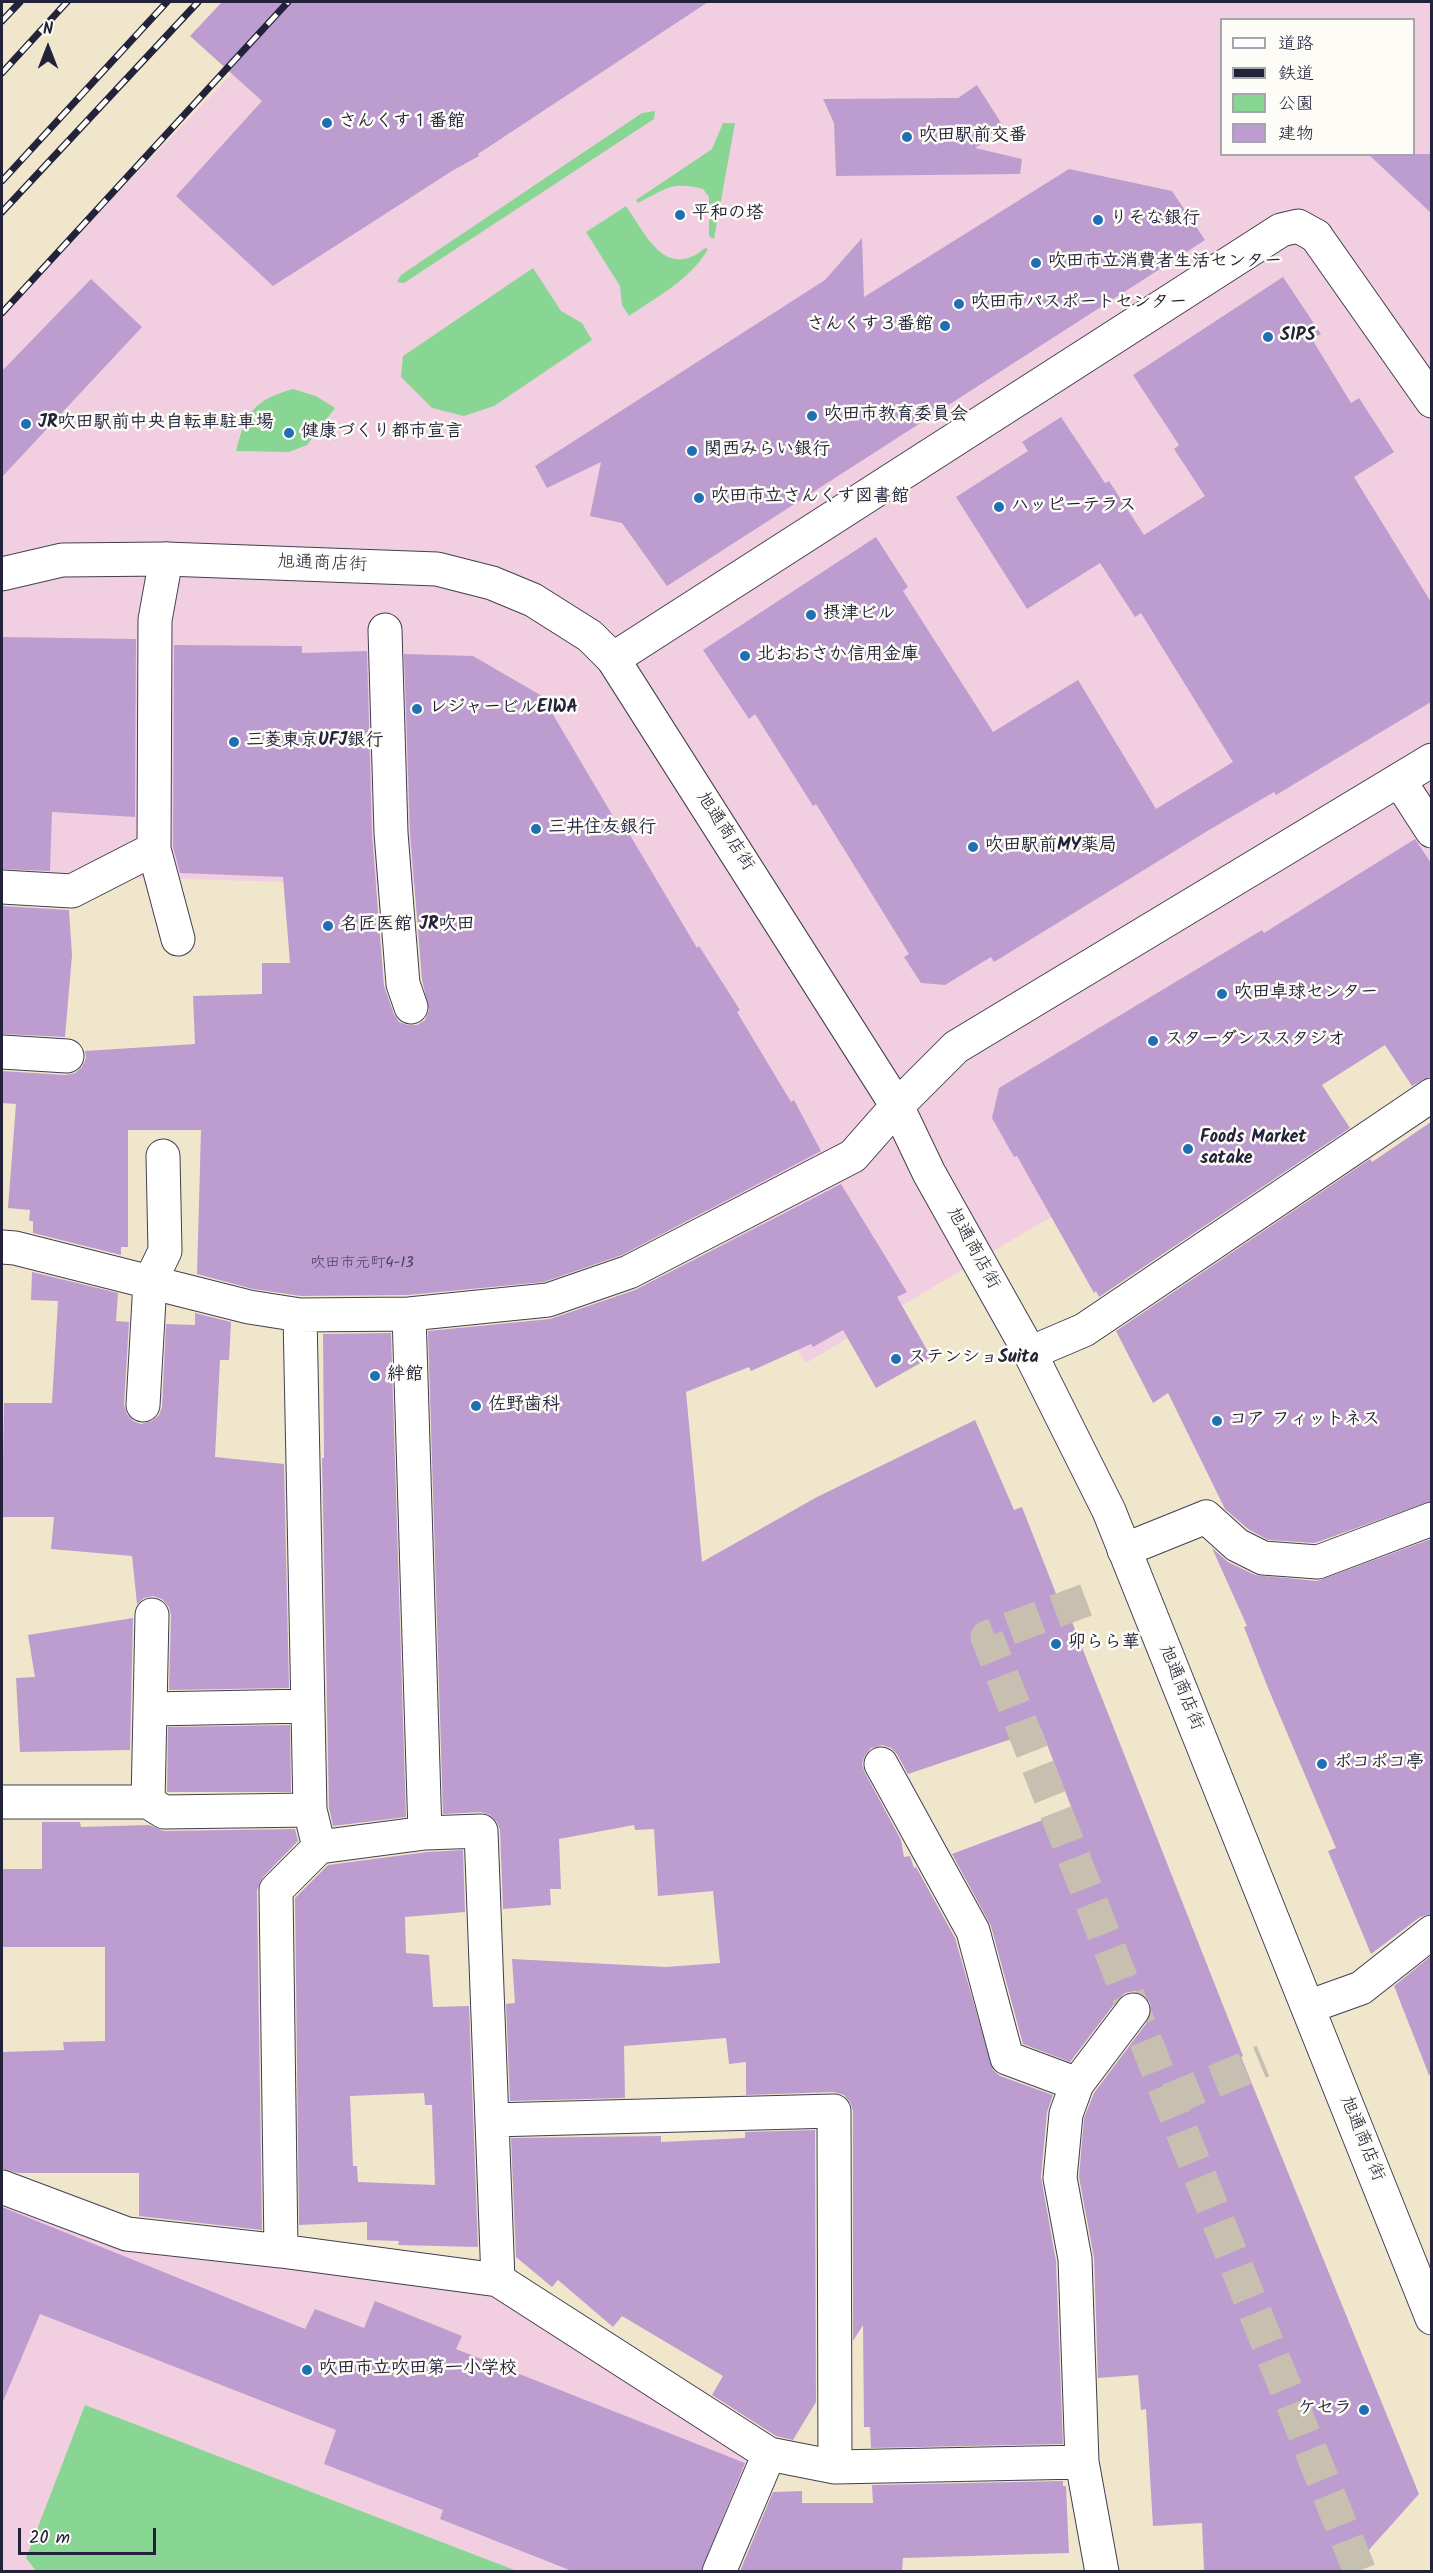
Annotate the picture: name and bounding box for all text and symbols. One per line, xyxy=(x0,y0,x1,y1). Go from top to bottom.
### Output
text: N xyxy=(43,17,53,42)
north arrow xyxy=(18,18,78,78)
legend xyxy=(1220,18,1415,156)
text: 道路 xyxy=(1278,30,1314,59)
text: 鉄道 xyxy=(1278,60,1314,89)
text: 公園 xyxy=(1278,90,1314,119)
place label: さんくす１番館 xyxy=(339,112,465,134)
marker: さんくす１番館 xyxy=(320,116,334,130)
text: 建物 xyxy=(1278,120,1314,149)
place label: 吹田駅前交番 xyxy=(919,126,1027,148)
marker: 吹田駅前交番 xyxy=(900,130,914,144)
place label: 平和の塔 xyxy=(692,204,764,226)
marker: 平和の塔 xyxy=(673,208,687,222)
place label: りそな銀行 xyxy=(1110,209,1200,231)
marker: りそな銀行 xyxy=(1091,213,1105,227)
place label: 吹田市立消費者生活センター xyxy=(1048,252,1282,274)
marker: 吹田市立消費者生活センター xyxy=(1029,256,1043,270)
place label: 吹田市パスポートセンター xyxy=(971,293,1187,315)
marker: 吹田市パスポートセンター xyxy=(952,297,966,311)
place label: さんくす３番館 xyxy=(807,315,933,337)
marker: さんくす３番館 xyxy=(938,319,952,333)
place label: SIPS xyxy=(1280,326,1315,348)
marker: SIPS xyxy=(1261,330,1275,344)
place label: 吹田市教育委員会 xyxy=(824,405,968,427)
marker: 吹田市教育委員会 xyxy=(805,409,819,423)
place label: JR吹田駅前中央自転車駐車場 xyxy=(38,413,274,435)
marker: JR吹田駅前中央自転車駐車場 xyxy=(19,417,33,431)
place label: 健康づくり都市宣言 xyxy=(301,422,463,444)
marker: 健康づくり都市宣言 xyxy=(282,426,296,440)
place label: 関西みらい銀行 xyxy=(704,440,830,462)
marker: 関西みらい銀行 xyxy=(685,444,699,458)
place label: 吹田市立さんくす図書館 xyxy=(711,487,909,509)
marker: 吹田市立さんくす図書館 xyxy=(692,491,706,505)
place label: ハッピーテラス xyxy=(1011,496,1136,518)
marker: ハッピーテラス xyxy=(992,500,1006,514)
street label: 旭通商店街 xyxy=(277,553,367,577)
place label: 摂津ビル xyxy=(823,604,895,626)
marker: 摂津ビル xyxy=(804,608,818,622)
place label: 北おおさか信用金庫 xyxy=(757,645,919,667)
marker: 北おおさか信用金庫 xyxy=(738,649,752,663)
place label: レジャービルEIWA xyxy=(429,698,578,720)
marker: レジャービルEIWA xyxy=(410,702,424,716)
place label: 三菱東京UFJ銀行 xyxy=(246,731,383,753)
marker: 三菱東京UFJ銀行 xyxy=(227,735,241,749)
street label: 旭通商店街 xyxy=(690,788,758,876)
place label: 三井住友銀行 xyxy=(548,818,656,840)
marker: 三井住友銀行 xyxy=(529,822,543,836)
place label: 吹田駅前MY薬局 xyxy=(985,836,1117,858)
marker: 吹田駅前MY薬局 xyxy=(966,840,980,854)
place label: 名匠医館 JR吹田 xyxy=(340,915,474,937)
marker: 名匠医館 JR吹田 xyxy=(321,919,335,933)
place label: 吹田卓球センター xyxy=(1234,983,1378,1005)
marker: 吹田卓球センター xyxy=(1215,987,1229,1001)
place label: スターダンススタジオ xyxy=(1165,1030,1345,1052)
marker: スターダンススタジオ xyxy=(1146,1034,1160,1048)
place label: Foods Market satake xyxy=(1200,1128,1306,1170)
marker: Foods Market satake xyxy=(1181,1142,1195,1156)
street label: 旭通商店街 xyxy=(941,1204,1003,1294)
house number: 吹田市元町4-13 xyxy=(310,1255,414,1273)
place label: ステンショSuita xyxy=(908,1348,1039,1370)
marker: ステンショSuita xyxy=(889,1352,903,1366)
place label: 絆館 xyxy=(387,1365,423,1387)
marker: 絆館 xyxy=(368,1369,382,1383)
place label: 佐野歯科 xyxy=(488,1395,560,1417)
marker: 佐野歯科 xyxy=(469,1399,483,1413)
place label: コア フィットネス xyxy=(1229,1410,1380,1432)
marker: コア フィットネス xyxy=(1210,1414,1224,1428)
place label: 卯らら華 xyxy=(1068,1633,1140,1655)
marker: 卯らら華 xyxy=(1049,1637,1063,1651)
street label: 旭通商店街 xyxy=(1153,1642,1207,1734)
place label: ポコポコ亭 xyxy=(1334,1753,1424,1775)
marker: ポコポコ亭 xyxy=(1315,1757,1329,1771)
street label: 旭通商店街 xyxy=(1334,2093,1388,2185)
place label: 吹田市立吹田第一小学校 xyxy=(319,2359,517,2381)
marker: 吹田市立吹田第一小学校 xyxy=(300,2363,314,2377)
place label: ケセラ xyxy=(1298,2399,1352,2421)
marker: ケセラ xyxy=(1357,2403,1371,2417)
scale bar xyxy=(21,2516,159,2554)
text: 20 m xyxy=(29,2524,70,2553)

